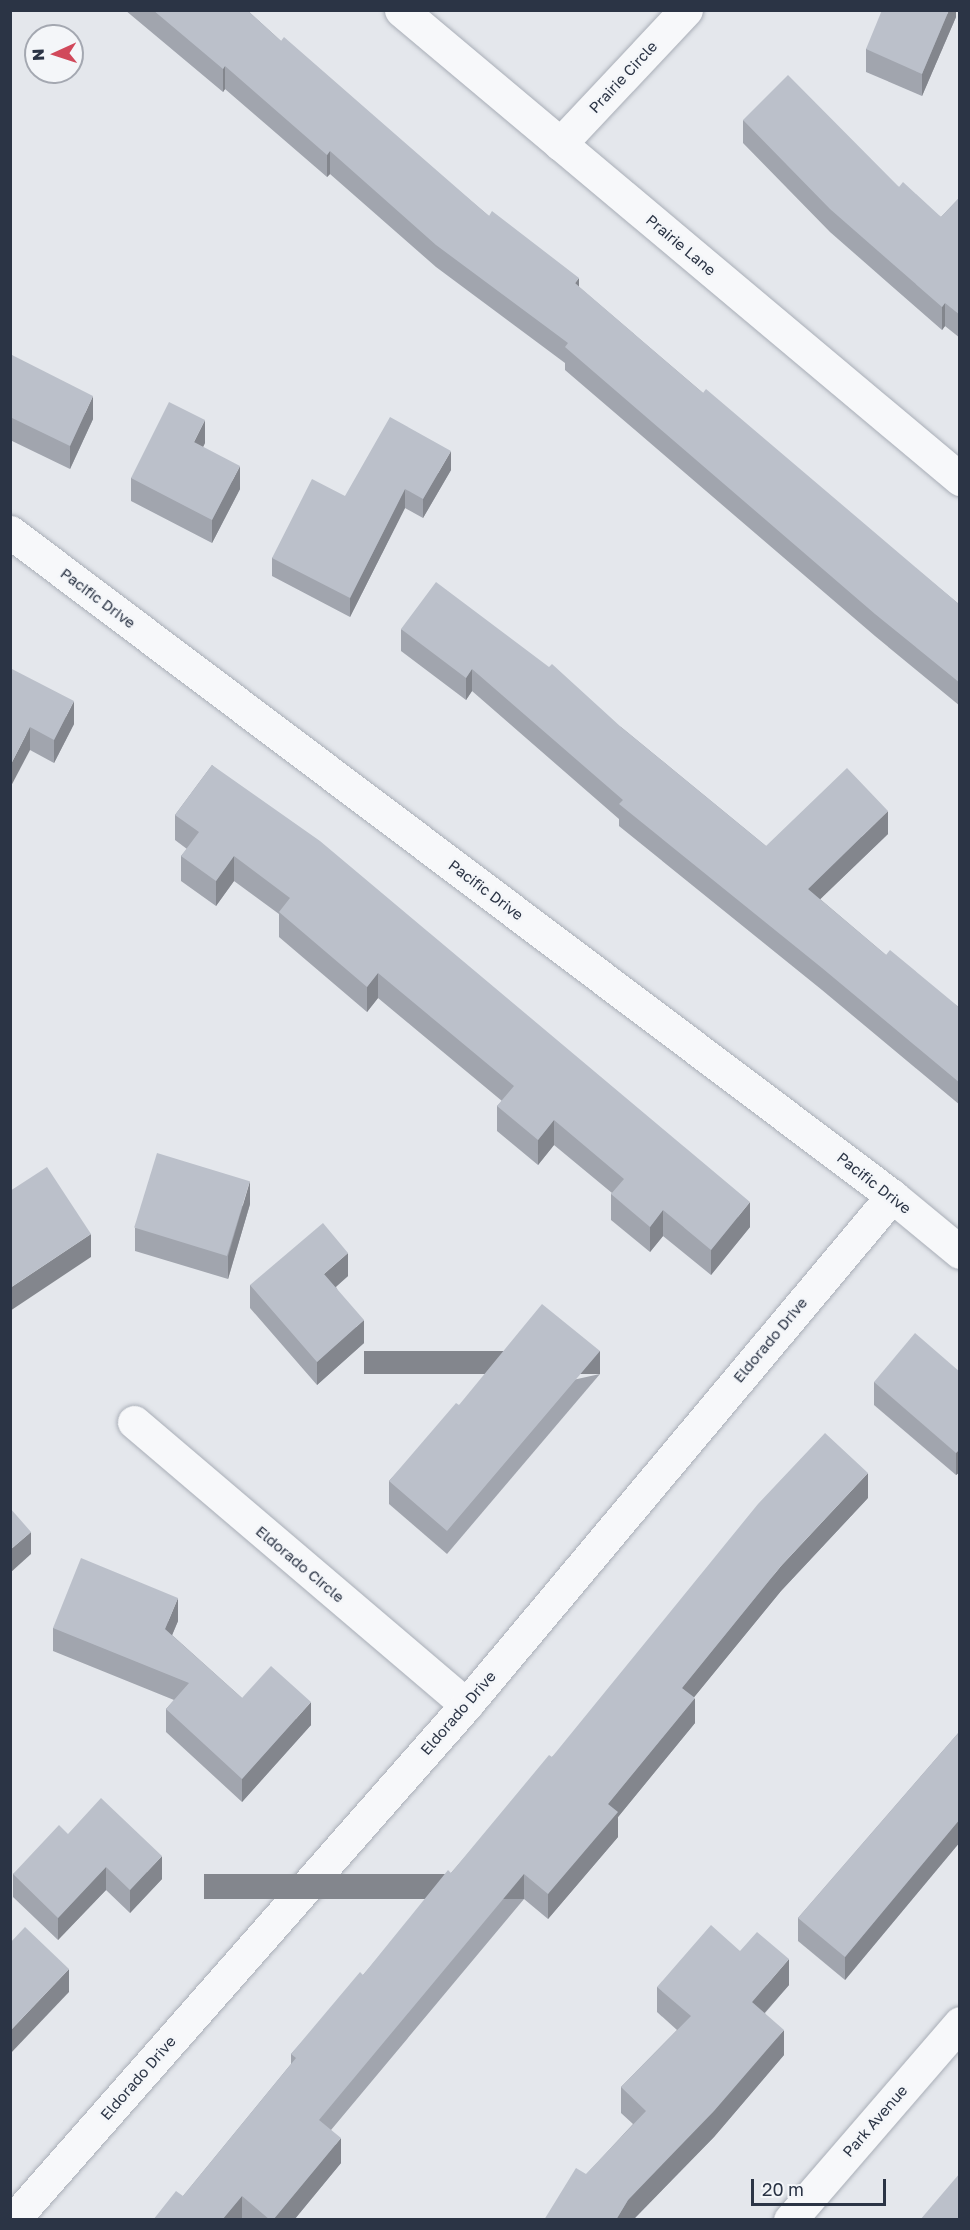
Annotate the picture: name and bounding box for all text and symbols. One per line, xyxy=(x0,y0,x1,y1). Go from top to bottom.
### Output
north arrow xyxy=(24,24,84,84)
street label: Prairie Circle xyxy=(585,37,661,117)
text: N xyxy=(28,48,48,61)
street label: Prairie Lane xyxy=(642,211,720,279)
street label: Pacific Drive xyxy=(57,564,139,632)
street label: Pacific Drive xyxy=(445,856,527,924)
street label: Pacific Drive xyxy=(833,1149,915,1217)
street label: Eldorado Drive xyxy=(729,1294,811,1386)
street label: Eldorado Circle xyxy=(252,1522,348,1606)
street label: Eldorado Drive xyxy=(417,1667,499,1759)
street label: Eldorado Drive xyxy=(97,2032,179,2124)
street label: Park Avenue xyxy=(839,2081,911,2161)
scale bar xyxy=(754,2167,889,2205)
text: 20 m xyxy=(762,2178,804,2200)

